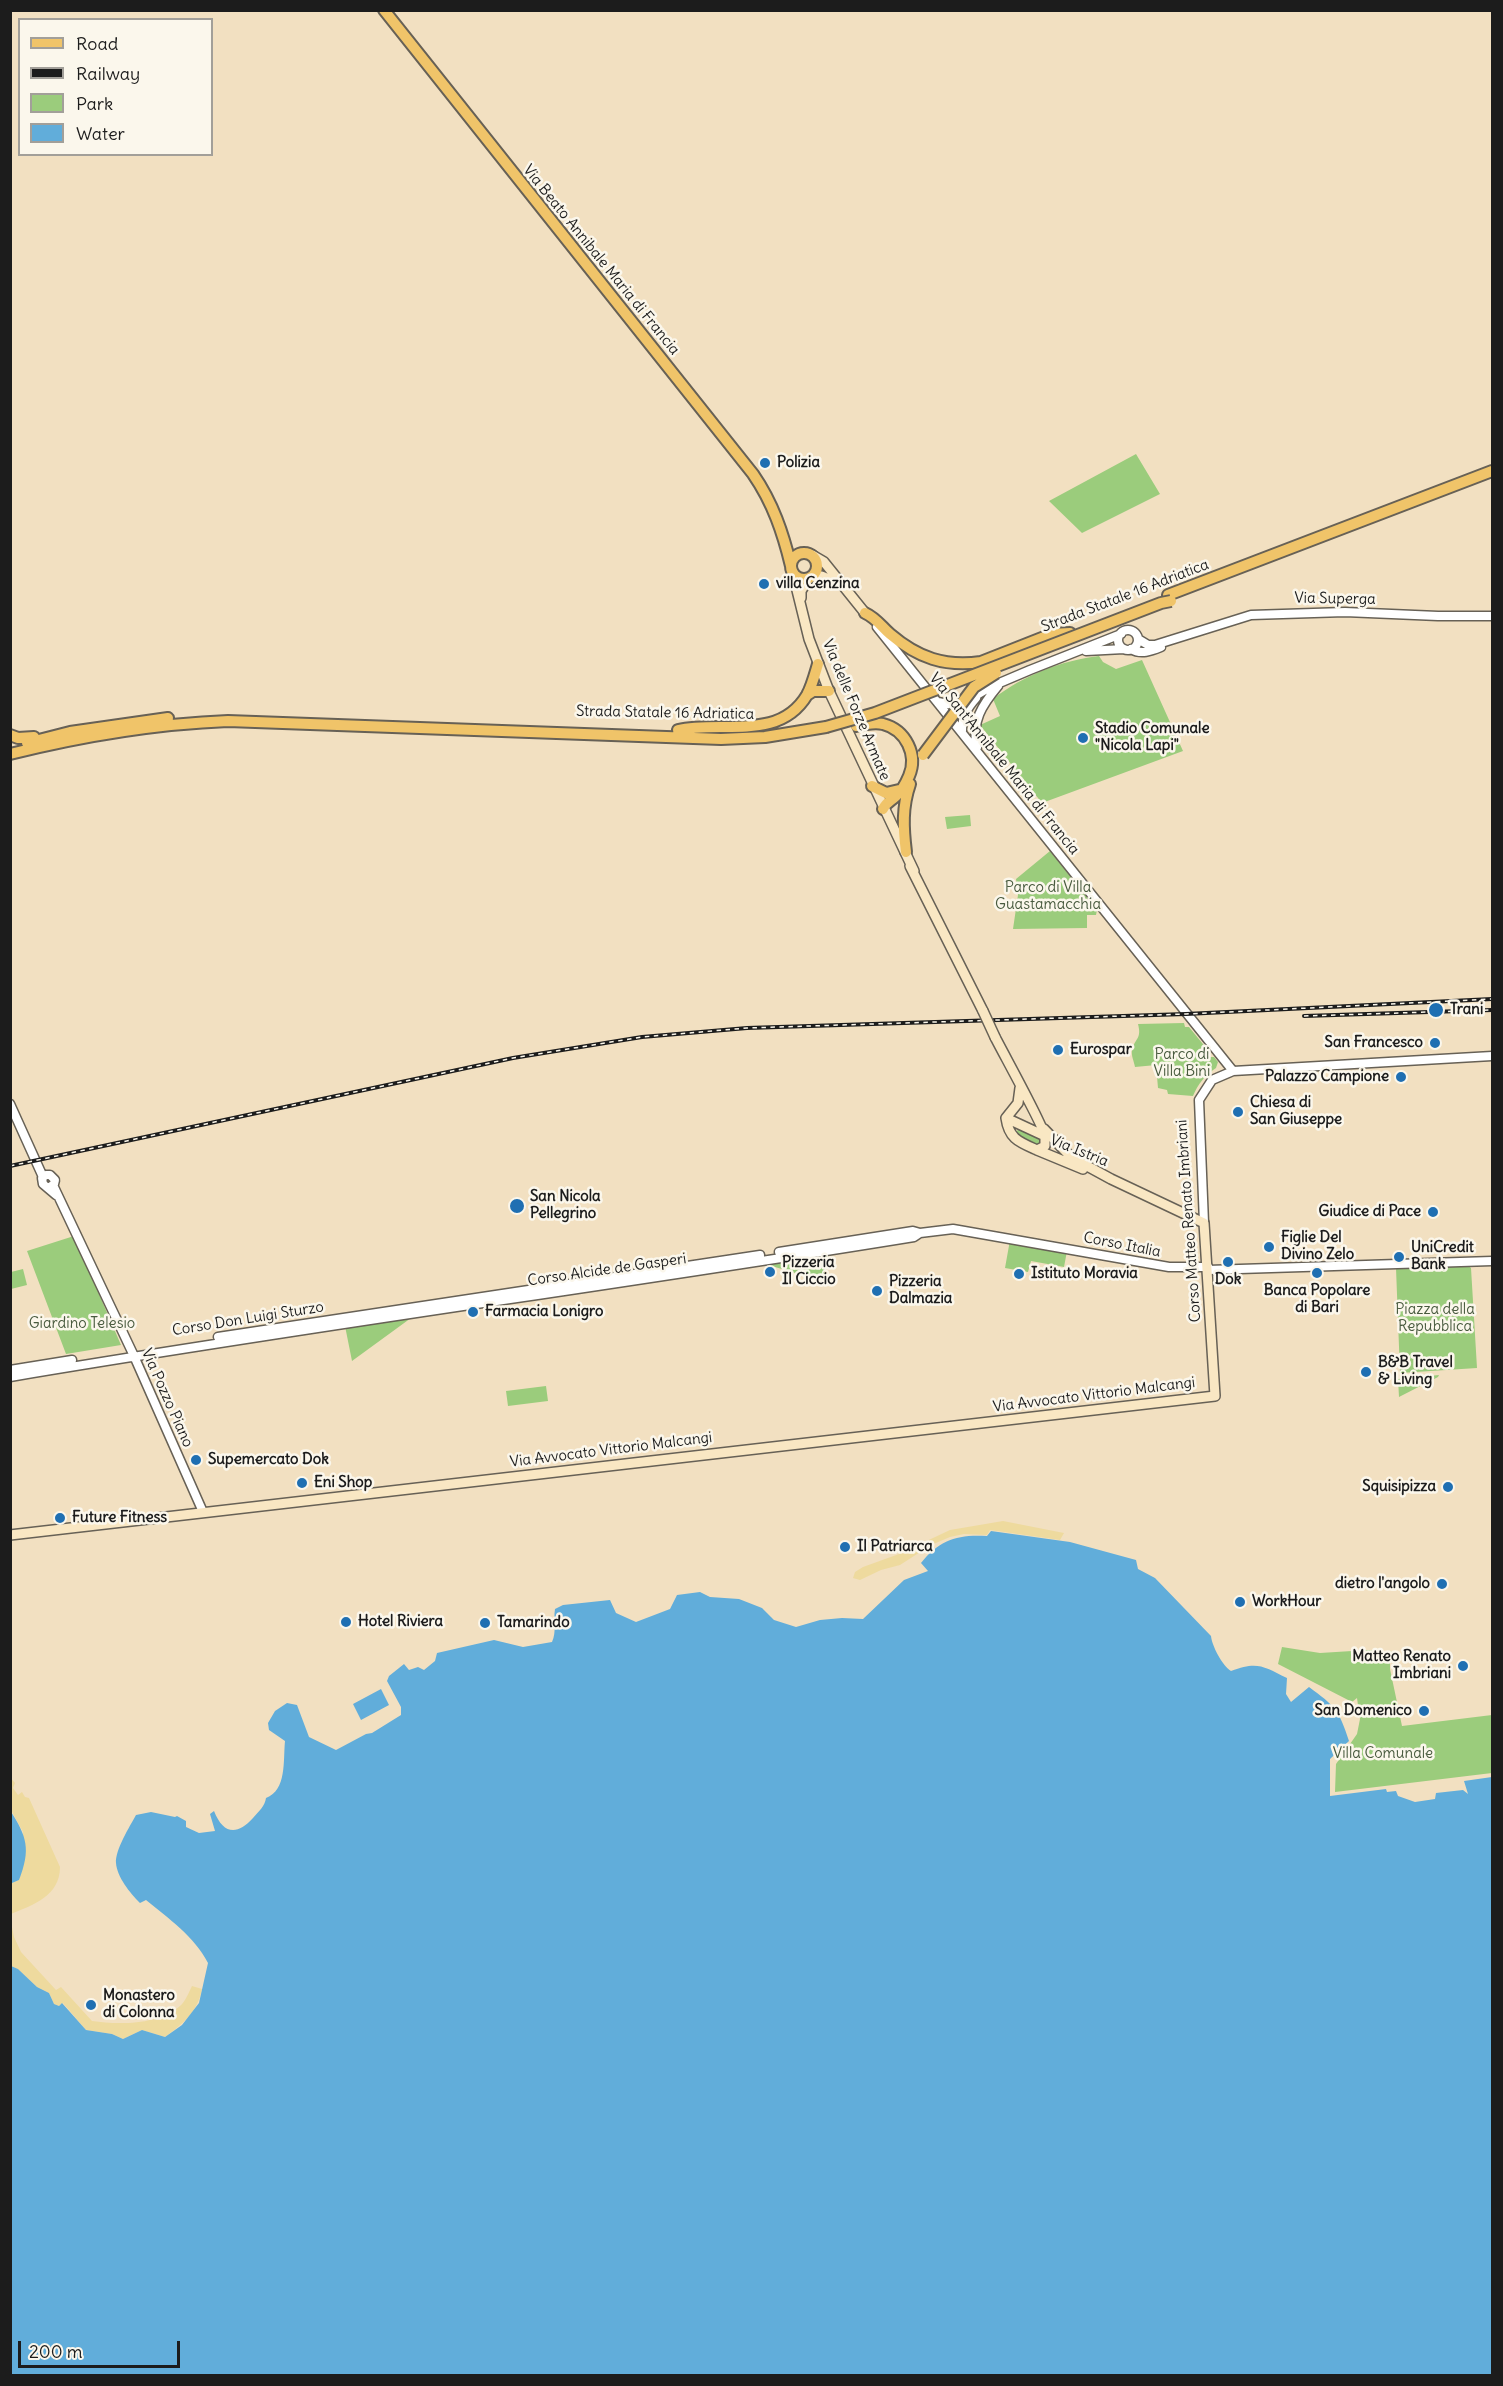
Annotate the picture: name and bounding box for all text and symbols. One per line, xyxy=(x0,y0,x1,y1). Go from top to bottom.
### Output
legend xyxy=(18,18,213,156)
text: Road xyxy=(76,32,118,55)
text: Railway xyxy=(76,62,140,85)
text: Park xyxy=(76,92,113,115)
text: Water xyxy=(76,122,125,145)
street label: Via Beato Annibale Maria di Francia xyxy=(519,161,683,359)
place label: Polizia xyxy=(777,454,820,472)
marker: Polizia xyxy=(758,456,772,470)
street label: Strada Statale 16 Adriatica xyxy=(1039,556,1211,636)
place label: villa Cenzina xyxy=(776,575,860,593)
marker: villa Cenzina xyxy=(757,577,771,591)
street label: Via Superga xyxy=(1294,589,1376,609)
street label: Via delle Forze Armate xyxy=(818,637,894,783)
street label: Via Sant'Annibale Maria di Francia xyxy=(925,670,1083,858)
street label: Strada Statale 16 Adriatica xyxy=(576,702,754,724)
place label: Stadio Comunale "Nicola Lapi" xyxy=(1095,720,1210,755)
marker: Stadio Comunale "Nicola Lapi" xyxy=(1076,731,1090,745)
park label: Parco di Villa Guastamacchia xyxy=(995,879,1101,914)
marker: Trani xyxy=(1427,1001,1445,1019)
place label: Trani xyxy=(1450,1001,1483,1019)
place label: San Francesco xyxy=(1325,1034,1423,1052)
marker: San Francesco xyxy=(1428,1036,1442,1050)
place label: Eurospar xyxy=(1070,1041,1132,1059)
marker: Eurospar xyxy=(1051,1043,1065,1057)
park label: Parco di Villa Bini xyxy=(1154,1046,1210,1081)
place label: Palazzo Campione xyxy=(1265,1068,1389,1086)
marker: Palazzo Campione xyxy=(1394,1070,1408,1084)
place label: Chiesa di San Giuseppe xyxy=(1250,1094,1342,1129)
marker: Chiesa di San Giuseppe xyxy=(1231,1105,1245,1119)
street label: Corso Matteo Renato Imbriani xyxy=(1173,1119,1205,1323)
street label: Via Istria xyxy=(1047,1131,1111,1171)
place label: San Nicola Pellegrino xyxy=(530,1188,601,1223)
marker: San Nicola Pellegrino xyxy=(508,1197,526,1215)
place label: Giudice di Pace xyxy=(1319,1203,1421,1221)
marker: Giudice di Pace xyxy=(1426,1205,1440,1219)
street label: Corso Italia xyxy=(1082,1229,1162,1261)
place label: Figlie Del Divino Zelo xyxy=(1281,1229,1354,1264)
place label: UniCredit Bank xyxy=(1411,1239,1474,1274)
marker: Figlie Del Divino Zelo xyxy=(1262,1240,1276,1254)
street label: Corso Alcide de Gasperi xyxy=(526,1250,688,1290)
marker: UniCredit Bank xyxy=(1392,1250,1406,1264)
place label: Pizzeria Il Ciccio xyxy=(782,1254,836,1289)
marker: Dok xyxy=(1221,1255,1235,1269)
marker: Pizzeria Il Ciccio xyxy=(763,1265,777,1279)
place label: Istituto Moravia xyxy=(1031,1265,1138,1283)
marker: Banca Popolare di Bari xyxy=(1310,1266,1324,1280)
marker: Istituto Moravia xyxy=(1012,1267,1026,1281)
place label: Dok xyxy=(1215,1271,1241,1289)
place label: Pizzeria Dalmazia xyxy=(889,1273,952,1308)
place label: Banca Popolare di Bari xyxy=(1264,1282,1370,1317)
marker: Pizzeria Dalmazia xyxy=(870,1284,884,1298)
street label: Corso Don Luigi Sturzo xyxy=(171,1298,325,1340)
park label: Piazza della Repubblica xyxy=(1395,1301,1475,1336)
place label: Farmacia Lonigro xyxy=(485,1303,603,1321)
marker: Farmacia Lonigro xyxy=(466,1305,480,1319)
park label: Giardino Telesio xyxy=(29,1315,135,1333)
street label: Via Pozzo Piano xyxy=(137,1346,197,1450)
place label: B&B Travel & Living xyxy=(1378,1354,1453,1389)
marker: B&B Travel & Living xyxy=(1359,1365,1373,1379)
street label: Via Avvocato Vittorio Malcangi xyxy=(992,1374,1196,1416)
street label: Via Avvocato Vittorio Malcangi xyxy=(509,1429,713,1471)
place label: Supemercato Dok xyxy=(208,1451,329,1469)
marker: Supemercato Dok xyxy=(189,1453,203,1467)
place label: Eni Shop xyxy=(314,1474,372,1492)
marker: Eni Shop xyxy=(295,1476,309,1490)
place label: Squisipizza xyxy=(1362,1478,1436,1496)
marker: Squisipizza xyxy=(1441,1480,1455,1494)
place label: Future Fitness xyxy=(72,1509,167,1527)
marker: Future Fitness xyxy=(53,1511,67,1525)
place label: Il Patriarca xyxy=(857,1538,933,1556)
marker: Il Patriarca xyxy=(838,1540,852,1554)
place label: dietro l'angolo xyxy=(1335,1575,1430,1593)
marker: dietro l'angolo xyxy=(1435,1577,1449,1591)
place label: WorkHour xyxy=(1252,1593,1321,1611)
marker: WorkHour xyxy=(1233,1595,1247,1609)
place label: Hotel Riviera xyxy=(358,1613,443,1631)
place label: Tamarindo xyxy=(497,1614,570,1632)
marker: Hotel Riviera xyxy=(339,1615,353,1629)
marker: Tamarindo xyxy=(478,1616,492,1630)
place label: Matteo Renato Imbriani xyxy=(1352,1648,1451,1683)
marker: Matteo Renato Imbriani xyxy=(1456,1659,1470,1673)
place label: San Domenico xyxy=(1315,1702,1412,1720)
marker: San Domenico xyxy=(1417,1704,1431,1718)
park label: Villa Comunale xyxy=(1333,1745,1433,1763)
place label: Monastero di Colonna xyxy=(103,1987,175,2022)
marker: Monastero di Colonna xyxy=(84,1998,98,2012)
scale bar xyxy=(21,2329,183,2367)
text: 200 m xyxy=(29,2340,83,2363)

